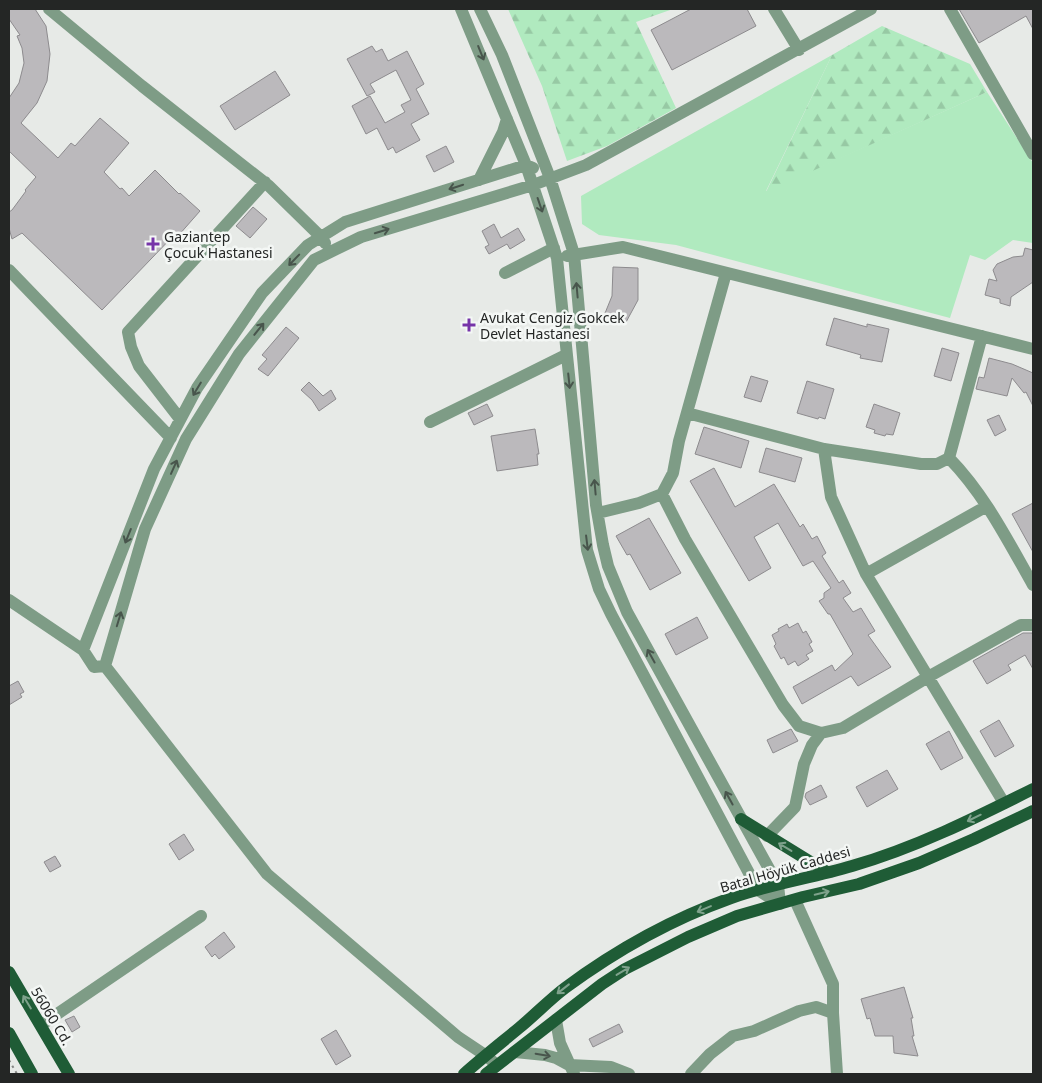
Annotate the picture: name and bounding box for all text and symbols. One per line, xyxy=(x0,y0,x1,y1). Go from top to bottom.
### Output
one-way arrow xyxy=(477,45,486,60)
one-way arrow xyxy=(448,183,464,193)
one-way arrow xyxy=(536,196,545,212)
one-way arrow xyxy=(374,226,390,235)
place label: Gaziantep Çocuk Hastanesi xyxy=(164,227,273,262)
marker: Gaziantep Çocuk Hastanesi xyxy=(146,237,160,251)
one-way arrow xyxy=(288,254,300,266)
one-way arrow xyxy=(573,282,582,298)
place label: Avukat Cengiz Gokcek Devlet Hastanesi xyxy=(480,308,625,343)
marker: Avukat Cengiz Gokcek Devlet Hastanesi xyxy=(462,318,476,332)
one-way arrow xyxy=(253,322,264,335)
one-way arrow xyxy=(564,373,574,389)
one-way arrow xyxy=(191,382,201,396)
one-way arrow xyxy=(169,459,179,474)
one-way arrow xyxy=(590,479,599,495)
one-way arrow xyxy=(123,528,132,543)
one-way arrow xyxy=(582,535,592,551)
one-way arrow xyxy=(114,611,124,627)
one-way arrow xyxy=(646,648,656,663)
one-way arrow xyxy=(724,791,733,806)
one-way arrow xyxy=(966,813,981,823)
street label: Batal Höyük Caddesi xyxy=(718,841,852,897)
one-way arrow xyxy=(779,842,793,852)
one-way arrow xyxy=(813,888,829,897)
one-way arrow xyxy=(697,905,712,915)
one-way arrow xyxy=(615,966,629,976)
street label: 56060 Cd. xyxy=(27,983,77,1049)
one-way arrow xyxy=(557,984,570,995)
one-way arrow xyxy=(21,995,31,1009)
one-way arrow xyxy=(534,1050,550,1060)

